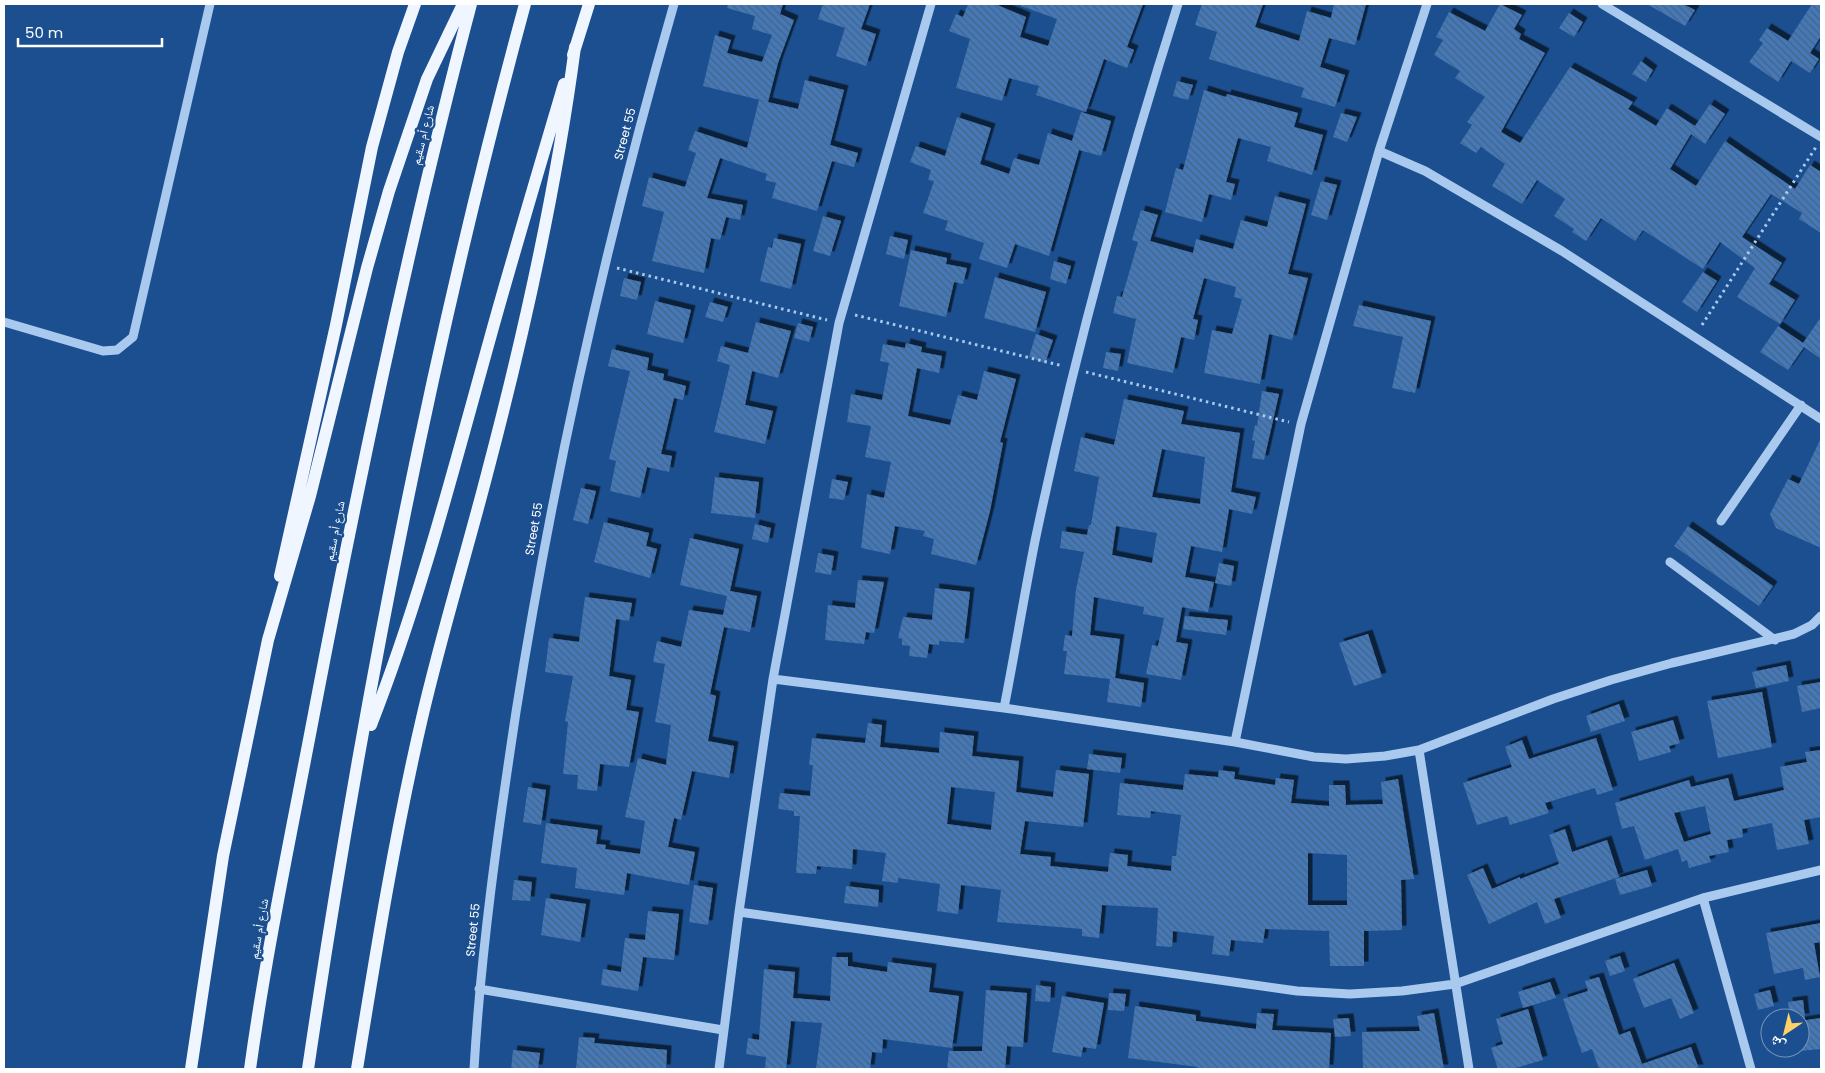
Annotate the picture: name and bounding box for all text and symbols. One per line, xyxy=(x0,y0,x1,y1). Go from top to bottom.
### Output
scale bar xyxy=(18,15,161,47)
text: 50 m xyxy=(25,22,63,43)
street label: شارع أم سقيم xyxy=(407,103,438,167)
street label: Street 55 xyxy=(609,106,640,162)
street label: شارع أم سقيم xyxy=(320,499,349,563)
street label: Street 55 xyxy=(520,501,547,557)
street label: شارع أم سقيم xyxy=(245,897,272,960)
street label: Street 55 xyxy=(461,902,484,957)
north arrow xyxy=(1760,1008,1810,1058)
text: ش xyxy=(1766,1031,1789,1056)

